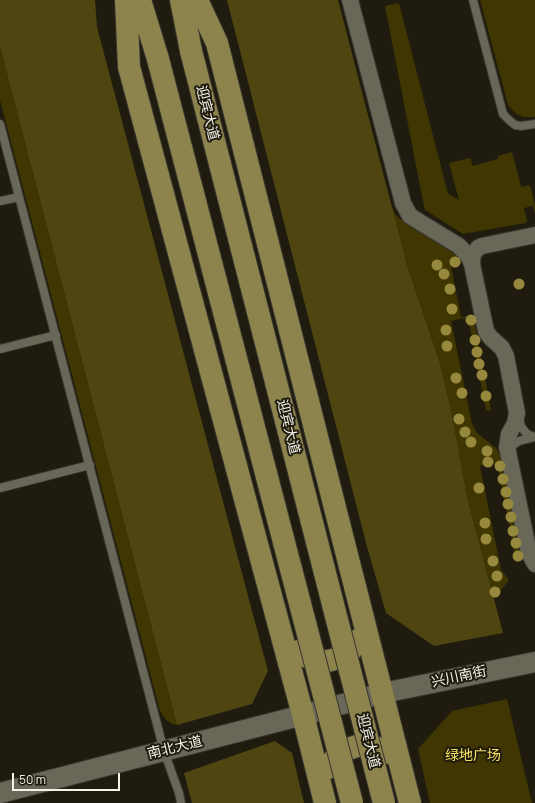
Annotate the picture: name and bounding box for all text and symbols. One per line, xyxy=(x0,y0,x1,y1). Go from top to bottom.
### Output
street label: 迎宾大道 xyxy=(192,84,222,142)
street label: 迎宾大道 xyxy=(273,398,303,456)
street label: 兴川南街 xyxy=(430,663,488,691)
street label: 迎宾大道 xyxy=(353,712,383,770)
street label: 南北大道 xyxy=(146,733,204,763)
park label: 绿地广场 xyxy=(445,748,501,764)
scale bar xyxy=(14,765,122,791)
text: 50 m xyxy=(19,771,46,788)

